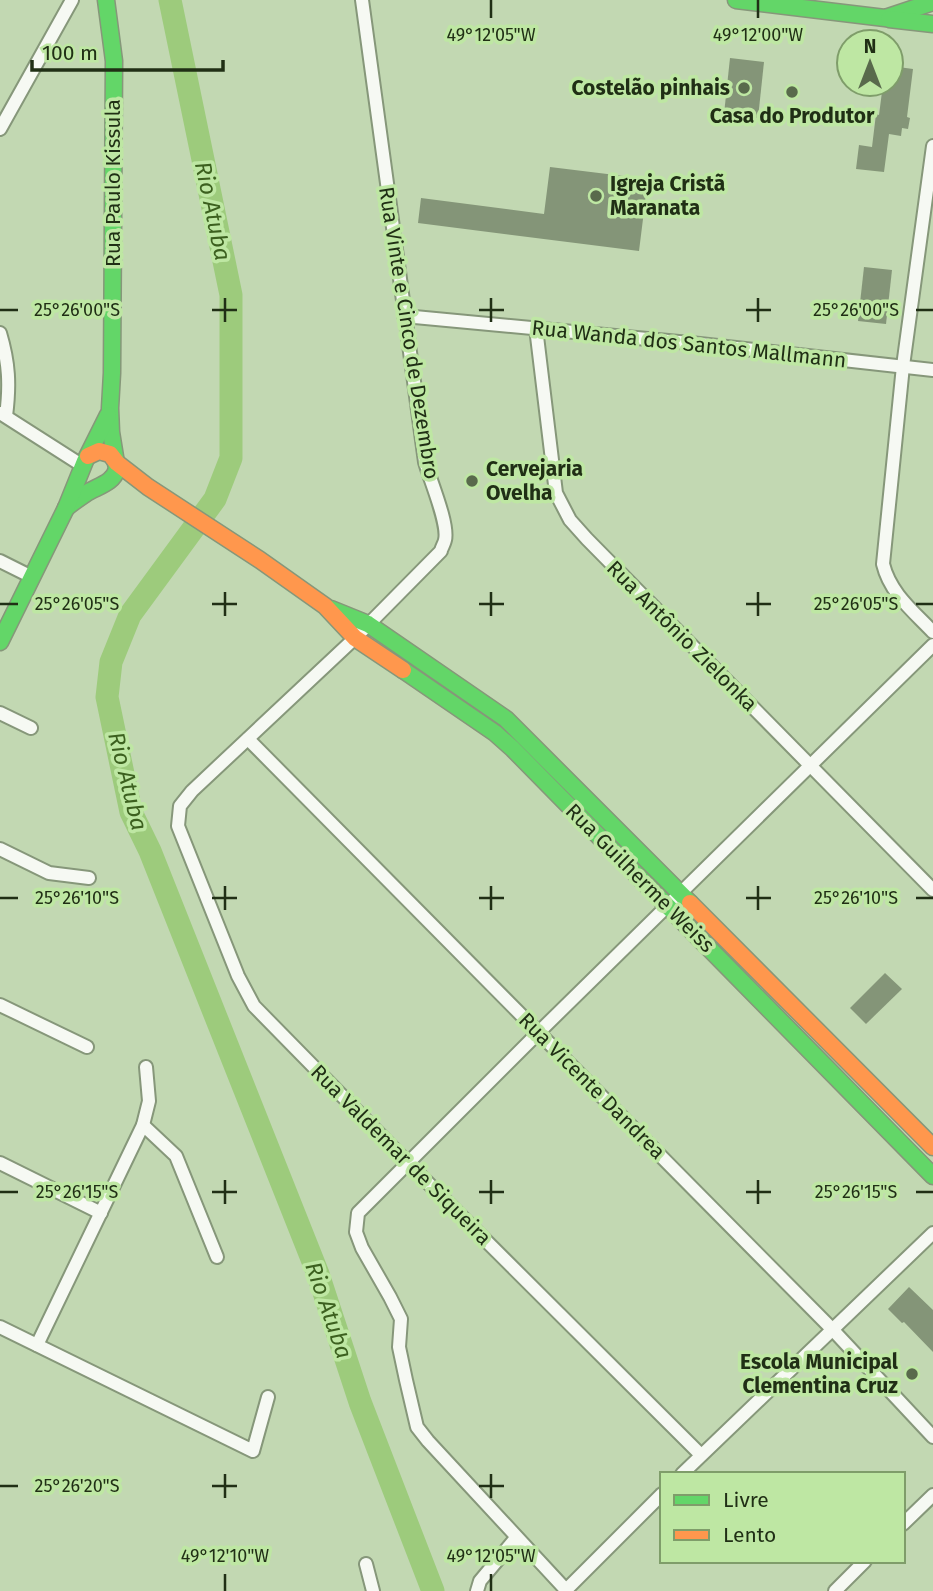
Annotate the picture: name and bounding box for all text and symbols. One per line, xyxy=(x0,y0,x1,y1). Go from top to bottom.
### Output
text: 49°12'05"W xyxy=(446,24,536,46)
text: 49°12'00"W xyxy=(713,24,803,46)
scale bar xyxy=(32,28,222,72)
north arrow xyxy=(835,28,905,98)
text: N xyxy=(864,35,876,58)
text: 100 m xyxy=(42,40,98,66)
place label: Costelão pinhais xyxy=(571,75,730,101)
marker: Costelão pinhais xyxy=(736,80,752,96)
marker: Casa do Produtor xyxy=(784,84,800,100)
street label: Rua Paulo Kissula xyxy=(100,99,126,267)
place label: Casa do Produtor xyxy=(710,103,875,129)
water label: Rio Atuba xyxy=(189,159,237,263)
place label: Igreja Cristã Maranata xyxy=(610,171,725,221)
street label: Rua Vinte e Cinco de Dezembro xyxy=(373,185,445,481)
marker: Igreja Cristã Maranata xyxy=(588,188,604,204)
text: 25°26'00"S xyxy=(34,299,120,321)
text: 25°26'00"S xyxy=(813,299,899,321)
street label: Rua Wanda dos Santos Mallmann xyxy=(530,315,848,373)
place label: Cervejaria Ovelha xyxy=(486,456,583,506)
marker: Cervejaria Ovelha xyxy=(464,473,480,489)
street label: Rua Antônio Zielonka xyxy=(601,555,763,717)
text: 25°26'05"S xyxy=(35,593,119,615)
text: 25°26'05"S xyxy=(814,593,898,615)
water label: Rio Atuba xyxy=(102,729,154,833)
street label: Rua Guilherme Weiss xyxy=(560,798,720,958)
text: 25°26'10"S xyxy=(35,887,119,909)
text: 25°26'10"S xyxy=(814,887,898,909)
street label: Rua Vicente Dandrea xyxy=(513,1007,671,1165)
street label: Rua Valdemar de Siqueira xyxy=(305,1059,497,1251)
text: 25°26'15"S xyxy=(36,1181,118,1203)
text: 25°26'15"S xyxy=(815,1181,897,1203)
water label: Rio Atuba xyxy=(299,1258,359,1362)
place label: Escola Municipal Clementina Cruz xyxy=(740,1349,899,1399)
marker: Escola Municipal Clementina Cruz xyxy=(904,1366,920,1382)
legend xyxy=(660,1472,905,1563)
text: 25°26'20"S xyxy=(34,1475,120,1497)
text: Livre xyxy=(723,1487,769,1513)
text: Lento xyxy=(723,1522,776,1548)
text: 49°12'10"W xyxy=(181,1545,269,1567)
text: 49°12'05"W xyxy=(446,1545,536,1567)

